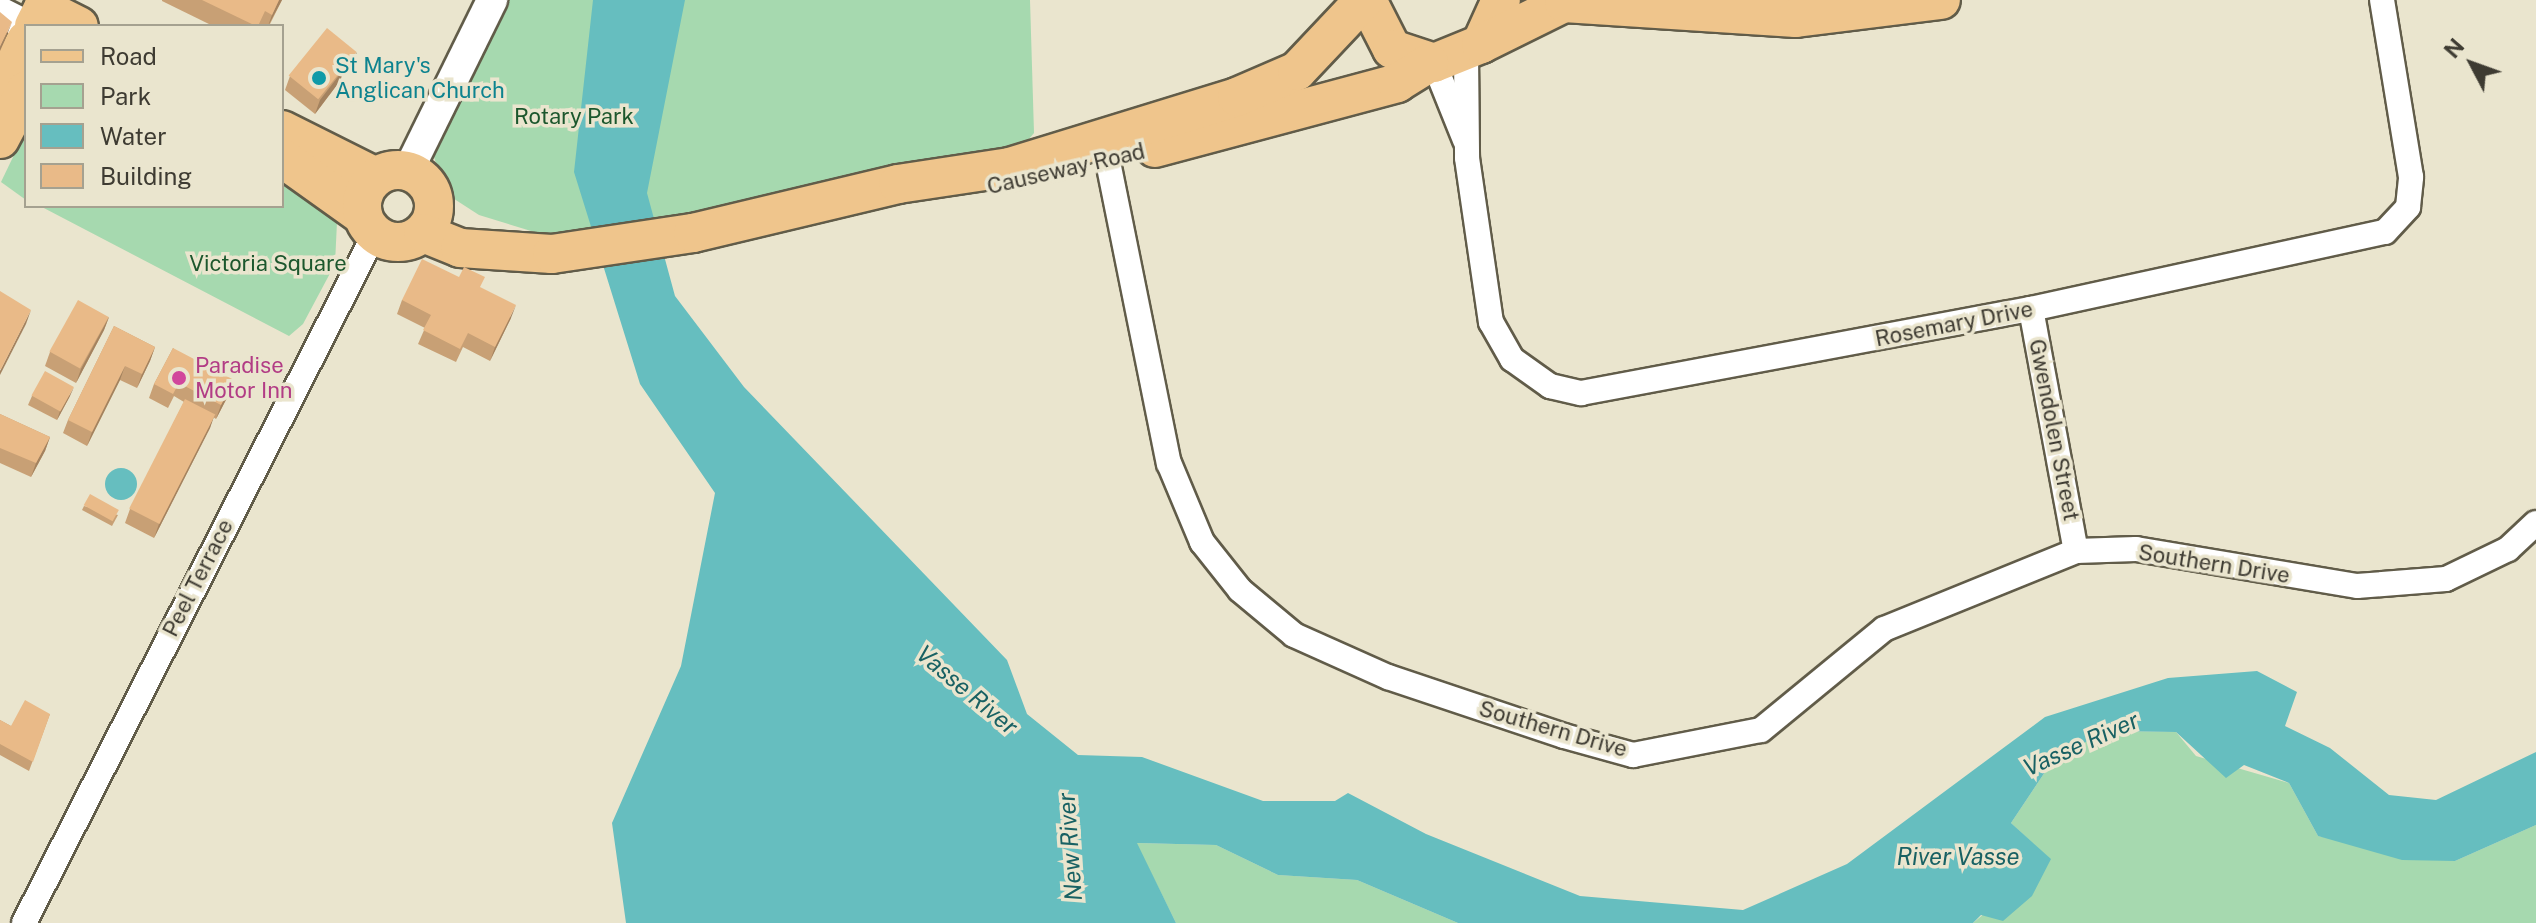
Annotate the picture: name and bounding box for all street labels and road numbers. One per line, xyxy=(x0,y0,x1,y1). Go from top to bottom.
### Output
street label: Causeway Road xyxy=(984,138,1148,200)
street label: Rosemary Drive xyxy=(1873,296,2035,352)
street label: Gwendolen Street xyxy=(2023,337,2085,523)
street label: Peel Terrace xyxy=(157,515,239,641)
street label: Southern Drive xyxy=(2136,539,2292,589)
street label: Southern Drive xyxy=(1476,695,1630,763)

